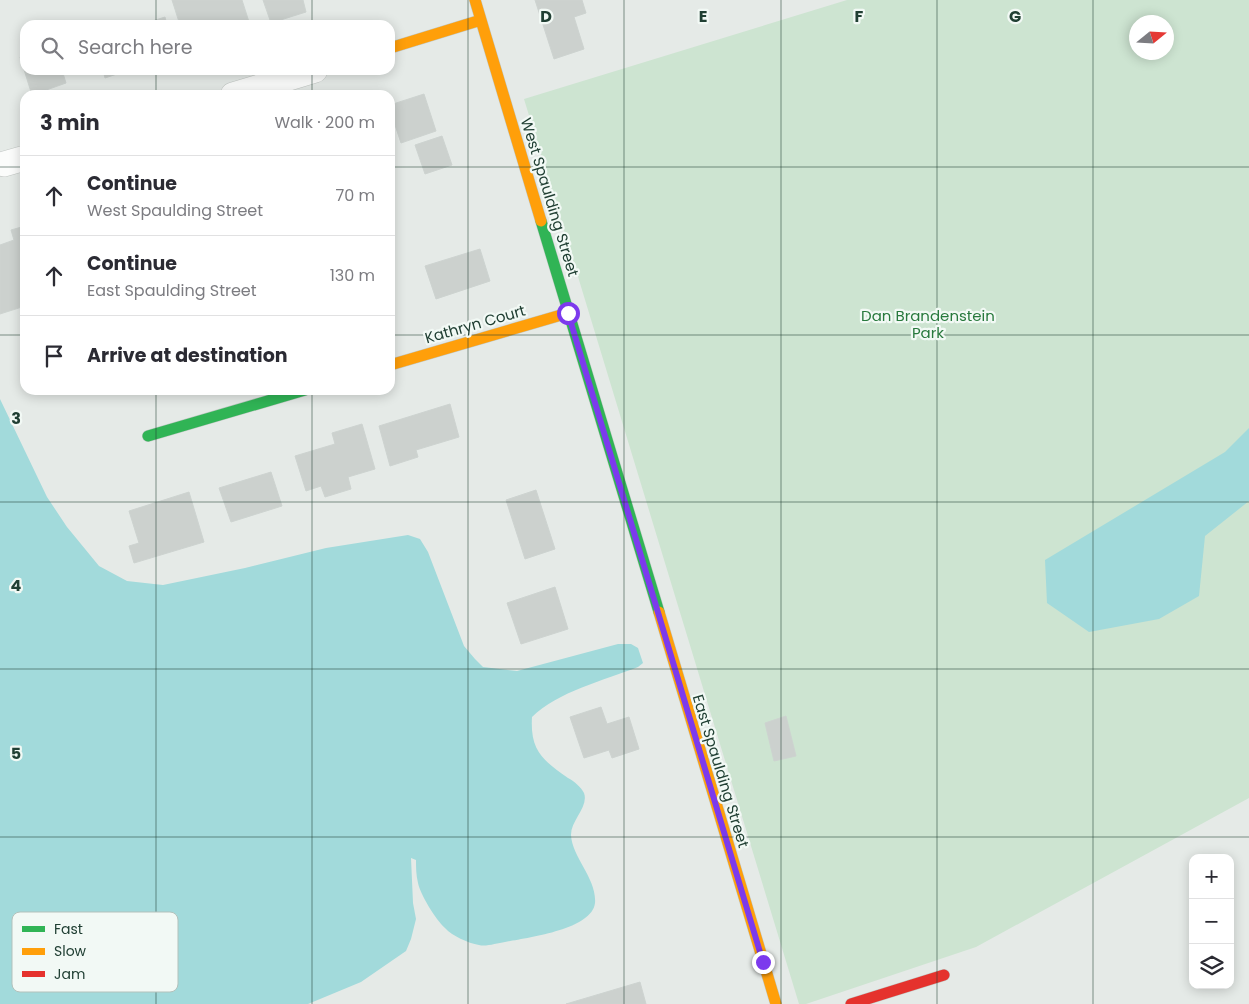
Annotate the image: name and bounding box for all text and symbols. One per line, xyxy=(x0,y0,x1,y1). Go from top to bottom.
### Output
text: D xyxy=(540,5,552,28)
text: E xyxy=(699,5,707,28)
text: F xyxy=(855,5,864,28)
text: G xyxy=(1009,5,1021,28)
north arrow xyxy=(1129,15,1174,60)
search box xyxy=(20,20,395,75)
icon: search xyxy=(38,34,66,62)
text: Search here xyxy=(78,34,192,61)
text: 3 min xyxy=(40,108,100,137)
text: Walk · 200 m xyxy=(274,111,375,134)
street label: West Spaulding Street xyxy=(516,115,584,279)
text: Continue xyxy=(87,170,177,197)
icon: ahead xyxy=(40,182,68,210)
text: 70 m xyxy=(335,184,375,207)
text: West Spaulding Street xyxy=(87,199,263,222)
text: Continue xyxy=(87,250,177,277)
icon: ahead xyxy=(40,262,68,290)
text: 130 m xyxy=(330,264,375,287)
text: East Spaulding Street xyxy=(87,279,257,302)
street label: Kathryn Court xyxy=(422,300,528,348)
route start xyxy=(557,302,580,325)
park label: Dan Brandenstein Park xyxy=(861,305,995,343)
icon: arrive xyxy=(40,342,68,370)
text: Arrive at destination xyxy=(87,342,288,369)
text: 3 xyxy=(11,407,21,430)
text: 4 xyxy=(11,574,22,597)
street label: East Spaulding Street xyxy=(688,692,754,850)
text: 5 xyxy=(11,742,21,765)
map controls xyxy=(1189,854,1234,989)
button: + xyxy=(1189,854,1234,899)
button: − xyxy=(1189,899,1234,944)
legend xyxy=(12,912,178,992)
text: Fast xyxy=(54,919,83,939)
text: Slow xyxy=(54,941,87,961)
button: layers xyxy=(1189,944,1234,989)
route end xyxy=(752,951,775,974)
text: Jam xyxy=(54,964,85,984)

